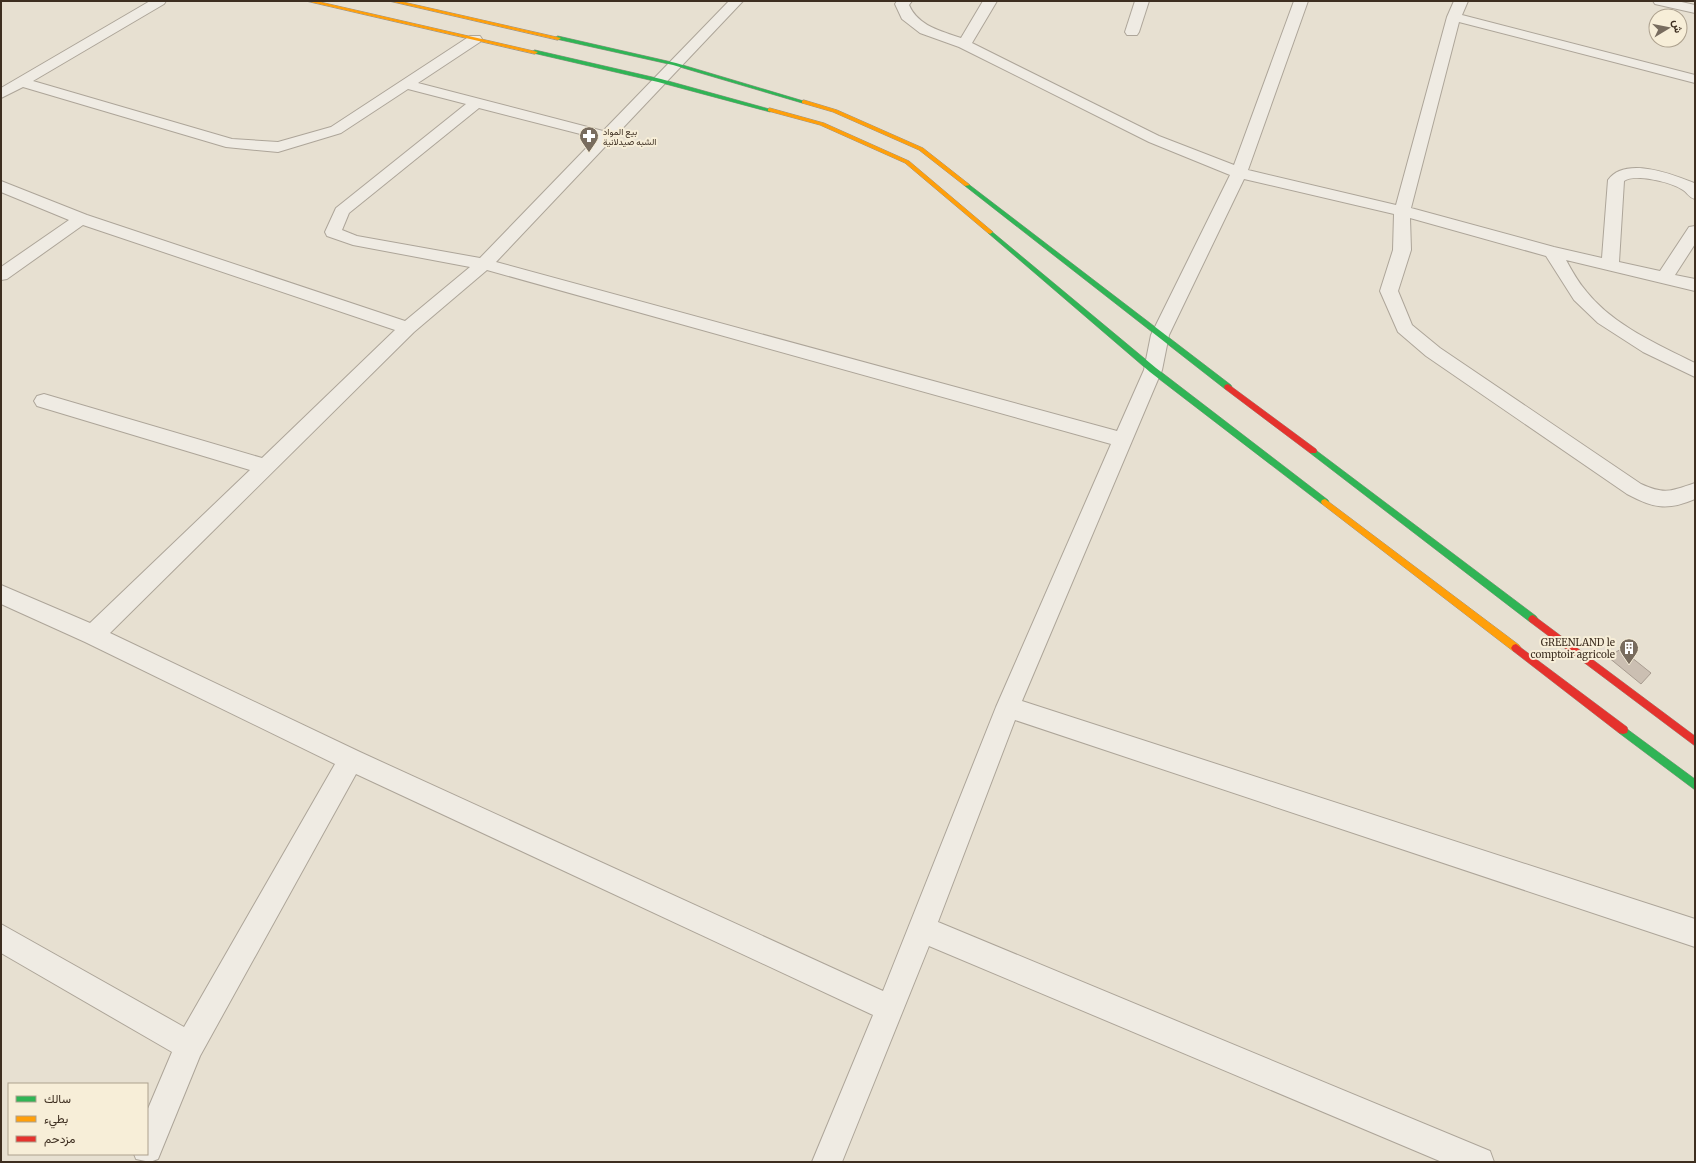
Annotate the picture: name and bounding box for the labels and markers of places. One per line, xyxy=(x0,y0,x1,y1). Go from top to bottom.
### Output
pharmacy icon: بيع المواد الشبه صيدلانية xyxy=(578,125,600,153)
place label: بيع المواد الشبه صيدلانية xyxy=(603,126,656,147)
place label: GREENLAND le comptoir agricole xyxy=(1530,636,1615,661)
building icon: GREENLAND le comptoir agricole xyxy=(1618,637,1640,665)

